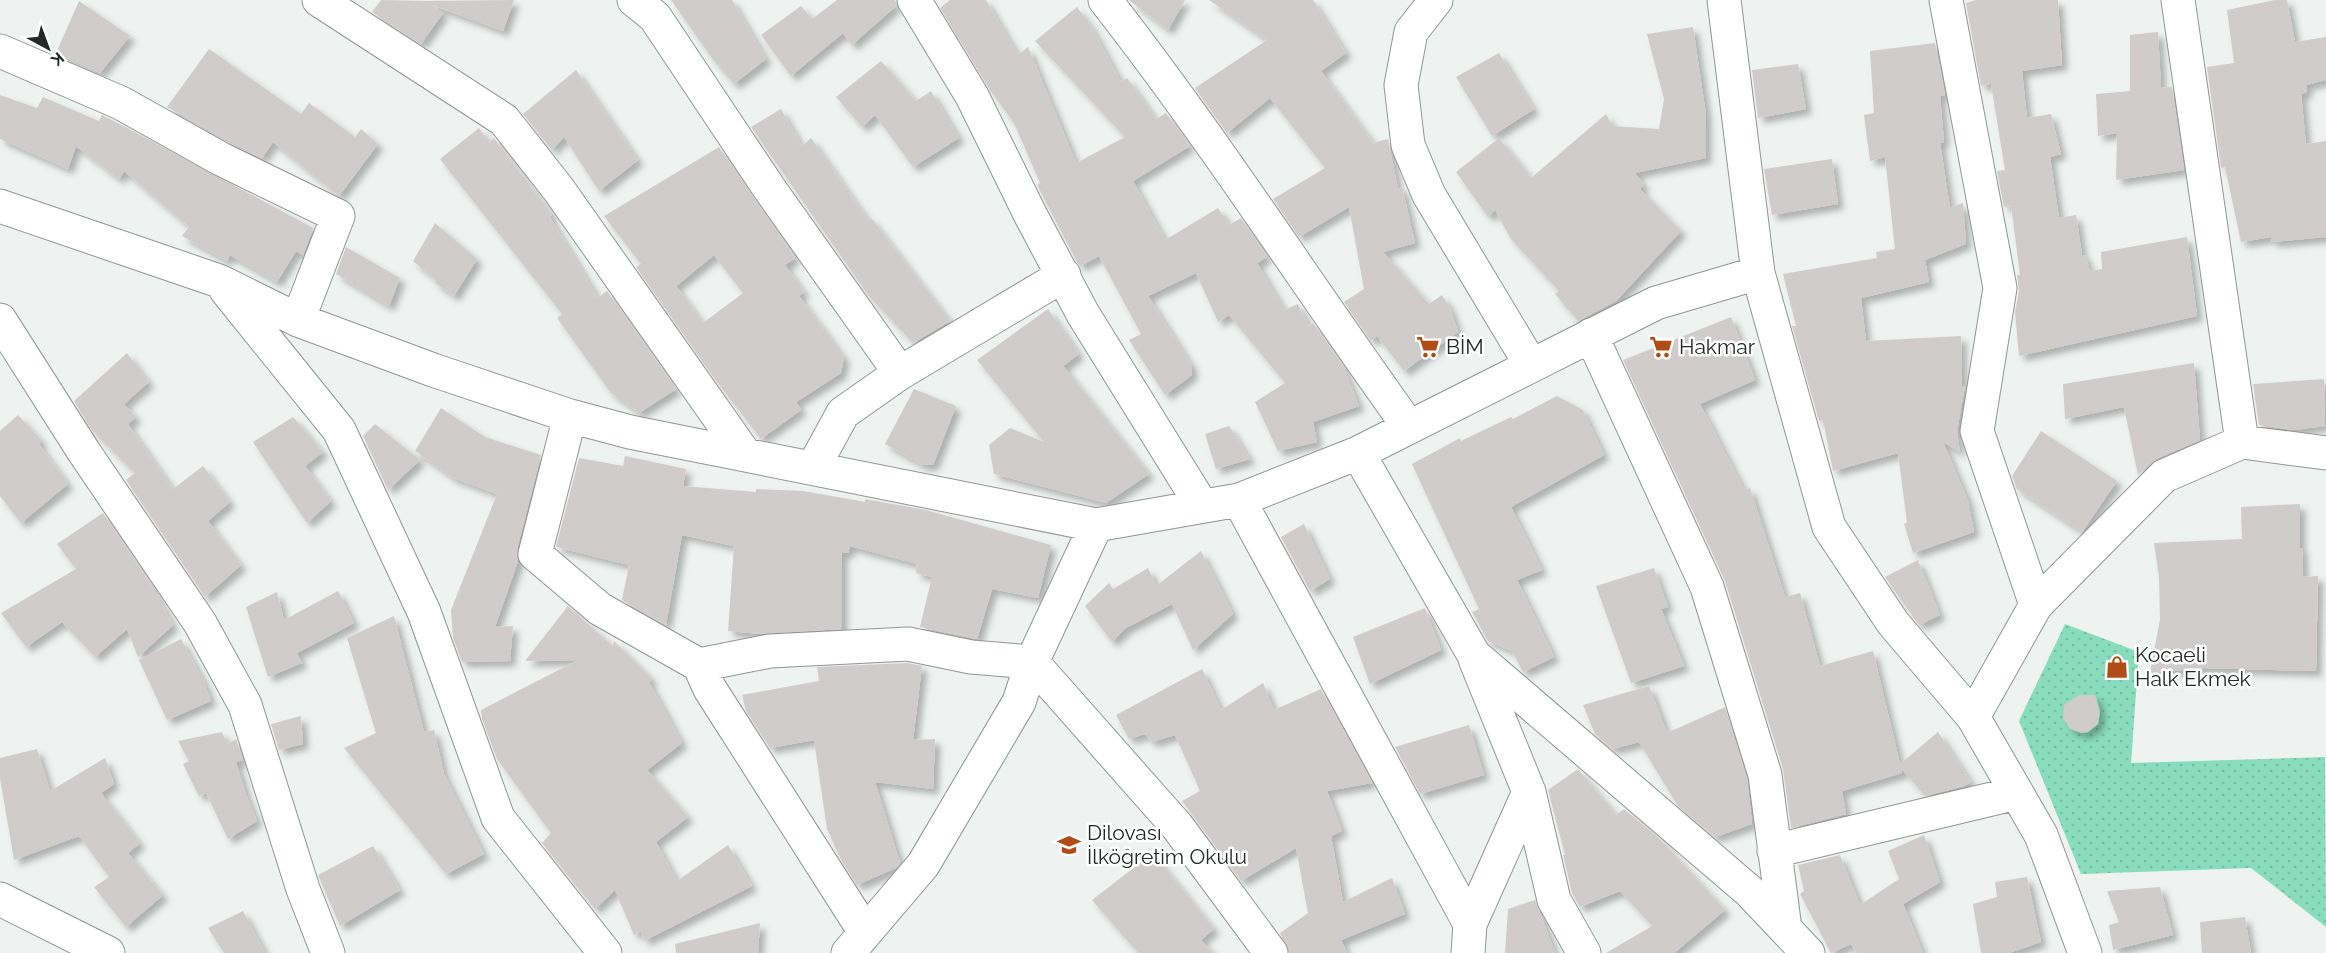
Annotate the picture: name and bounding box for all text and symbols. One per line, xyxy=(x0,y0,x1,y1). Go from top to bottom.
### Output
north arrow xyxy=(18,18,78,78)
text: K xyxy=(47,48,68,70)
supermarket icon: BİM xyxy=(1415,334,1441,360)
place label: BİM xyxy=(1446,334,1484,359)
supermarket icon: Hakmar xyxy=(1648,334,1674,360)
place label: Hakmar xyxy=(1679,334,1756,359)
place label: Kocaeli Halk Ekmek xyxy=(2135,642,2251,691)
shop icon: Kocaeli Halk Ekmek xyxy=(2104,654,2130,680)
place label: Dilovası İlköğretim Okulu xyxy=(1087,820,1247,869)
school or university icon: Dilovası İlköğretim Okulu xyxy=(1056,832,1082,858)

